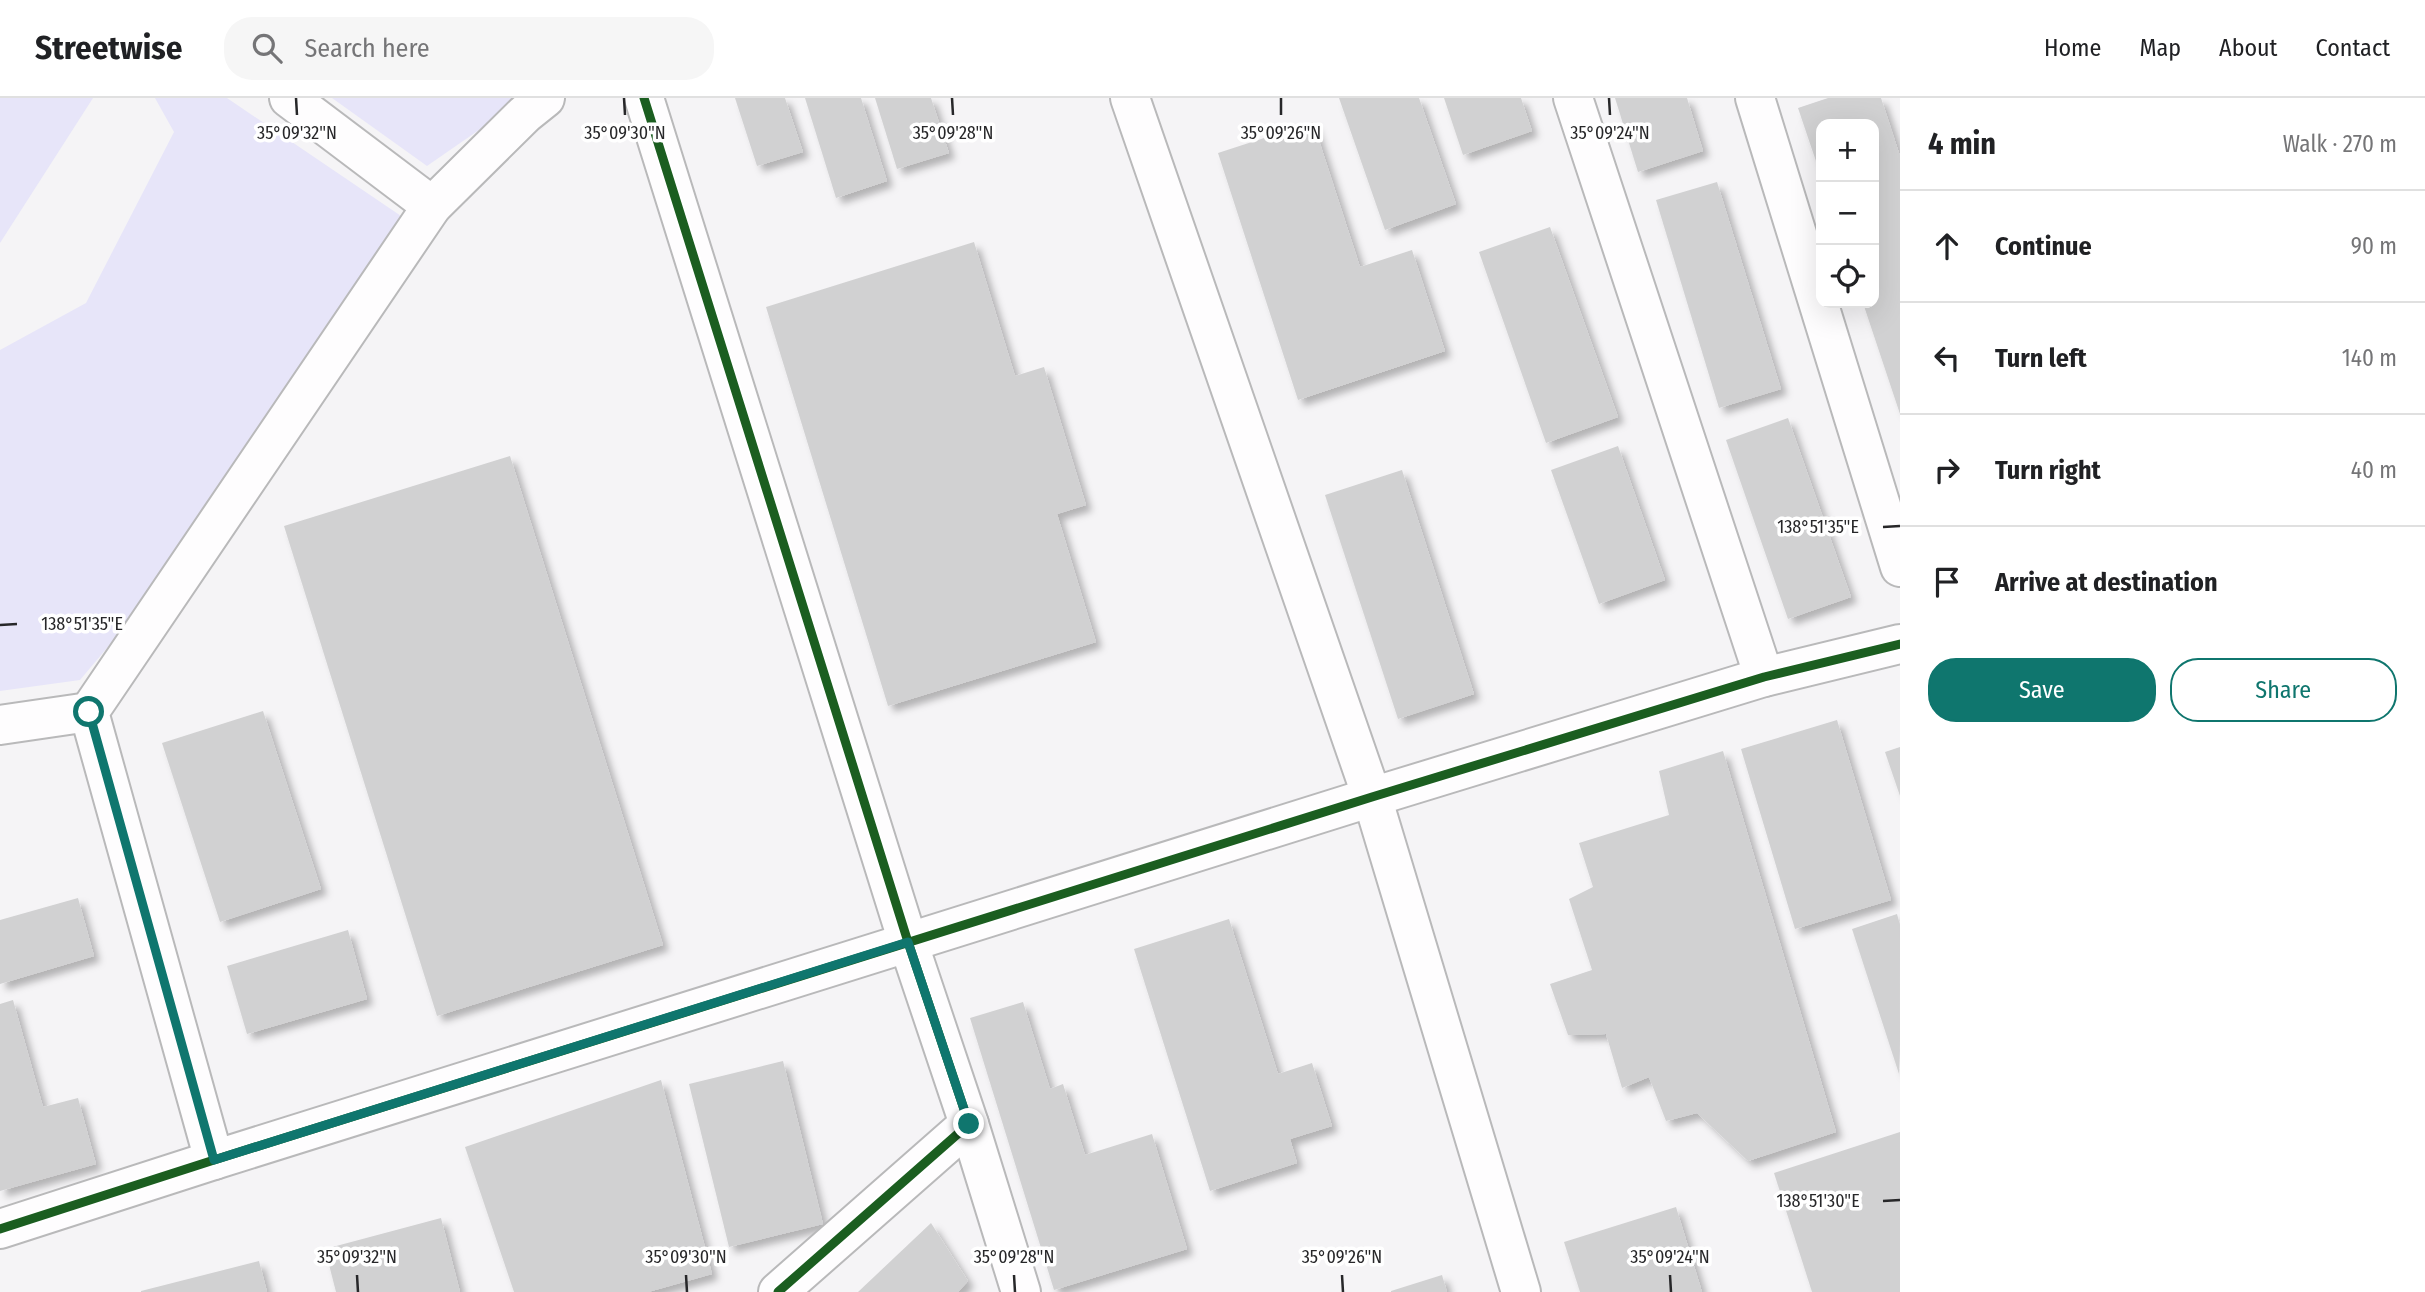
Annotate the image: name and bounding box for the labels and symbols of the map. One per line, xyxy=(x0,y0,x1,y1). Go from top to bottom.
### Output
text: 35°09'32"N xyxy=(257,122,337,144)
text: 35°09'30"N xyxy=(584,122,666,144)
text: 35°09'28"N xyxy=(913,122,993,144)
text: 35°09'26"N xyxy=(1241,122,1321,144)
text: 35°09'24"N xyxy=(1570,122,1650,144)
text: 138°51'35"E xyxy=(1777,516,1859,538)
text: 138°51'35"E xyxy=(41,613,123,635)
route start xyxy=(73,696,104,727)
route end xyxy=(953,1108,984,1139)
text: 138°51'30"E xyxy=(1776,1190,1860,1212)
text: 35°09'32"N xyxy=(317,1246,397,1268)
text: 35°09'30"N xyxy=(645,1246,727,1268)
text: 35°09'28"N xyxy=(974,1246,1054,1268)
text: 35°09'26"N xyxy=(1302,1246,1382,1268)
text: 35°09'24"N xyxy=(1630,1246,1710,1268)

